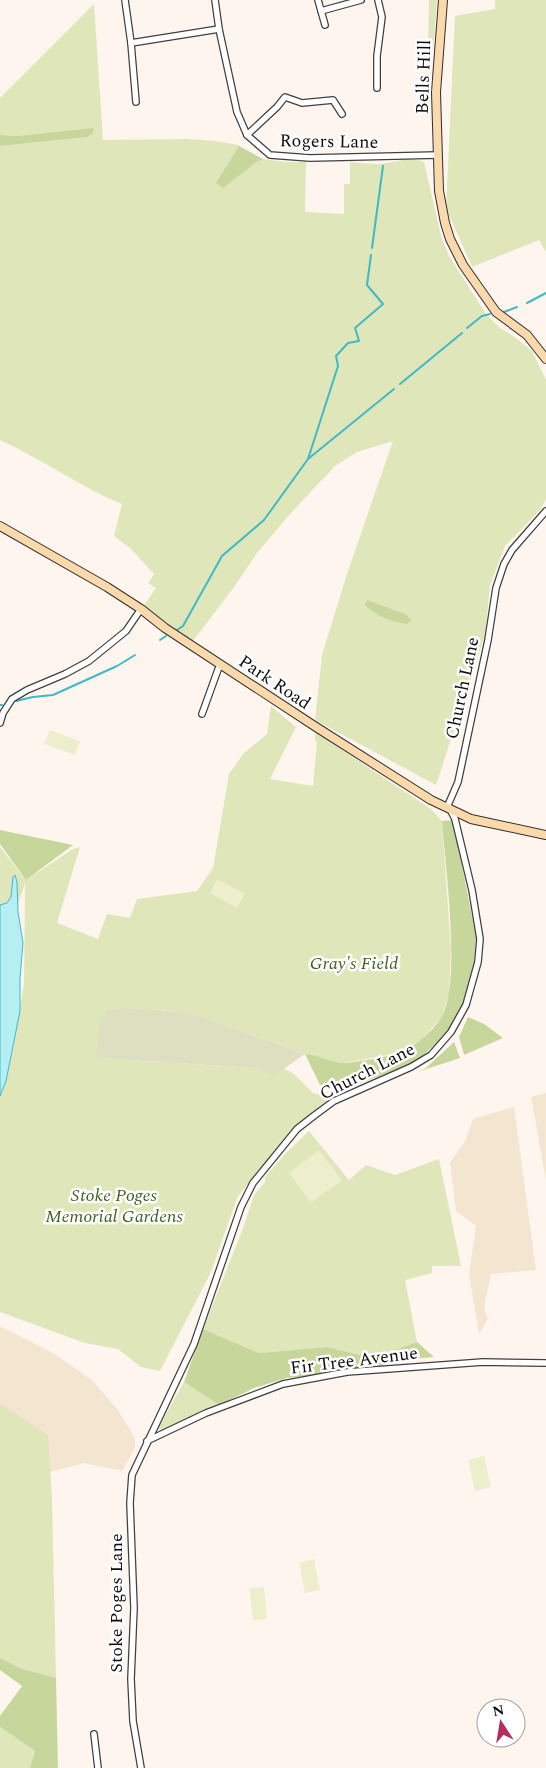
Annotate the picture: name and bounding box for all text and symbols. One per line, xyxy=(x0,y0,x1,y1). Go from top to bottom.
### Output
street label: Bells Hill xyxy=(409,39,438,115)
street label: Rogers Lane xyxy=(279,127,379,156)
street label: Church Lane xyxy=(438,635,486,742)
street label: Park Road xyxy=(233,648,316,717)
park label: Gray's Field xyxy=(310,950,398,977)
street label: Church Lane xyxy=(315,1036,420,1107)
park label: Stoke Poges Memorial Gardens xyxy=(45,1182,183,1230)
street label: Fir Tree Avenue xyxy=(289,1339,419,1382)
street label: Stoke Poges Lane xyxy=(103,1533,130,1673)
north arrow xyxy=(476,1698,526,1748)
text: N xyxy=(491,1699,506,1722)

